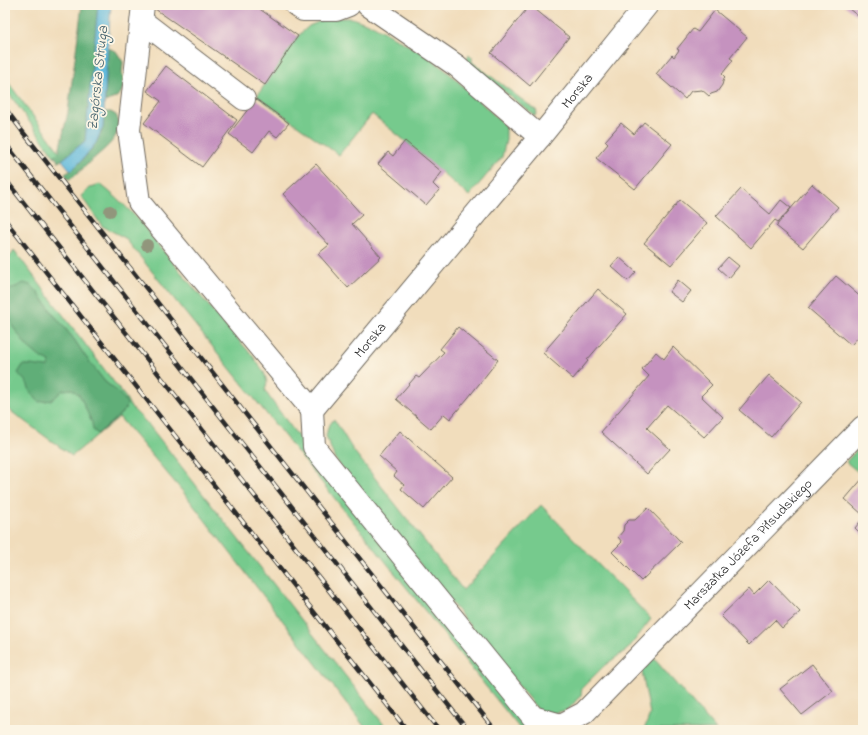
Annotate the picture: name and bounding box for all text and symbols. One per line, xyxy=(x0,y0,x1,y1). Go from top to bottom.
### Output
water label: Zagórska Struga xyxy=(82,24,115,131)
street label: Morska xyxy=(556,68,598,113)
street label: Morska xyxy=(349,318,392,363)
street label: Marszałka Józefa Piłsudskiego xyxy=(679,474,818,615)

